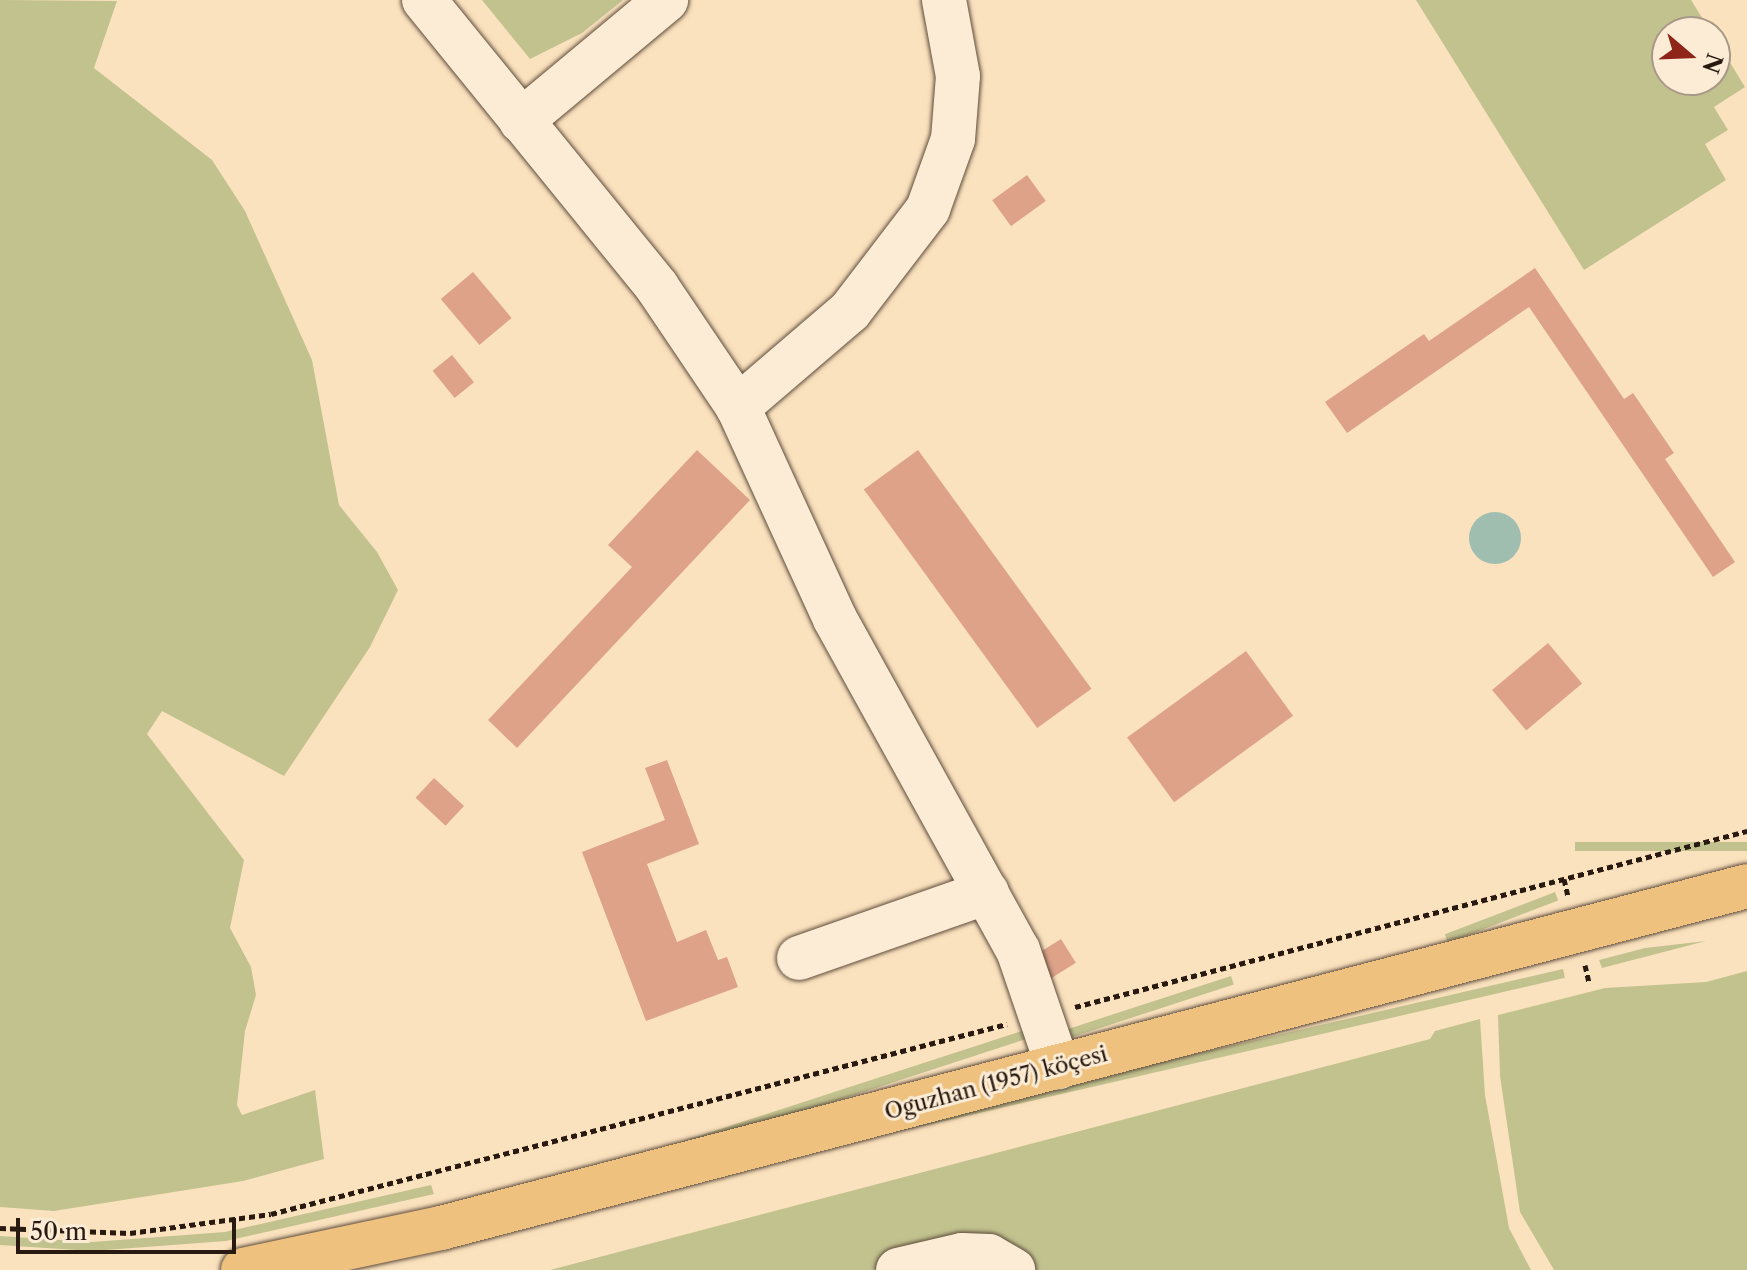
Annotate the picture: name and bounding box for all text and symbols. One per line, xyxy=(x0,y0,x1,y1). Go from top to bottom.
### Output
north arrow xyxy=(1651,16,1731,96)
text: N xyxy=(1696,50,1728,77)
street label: Oguzhan (1957) köçesi xyxy=(882,1041,1110,1125)
scale bar xyxy=(20,1202,240,1252)
text: 50 m xyxy=(30,1217,87,1246)

